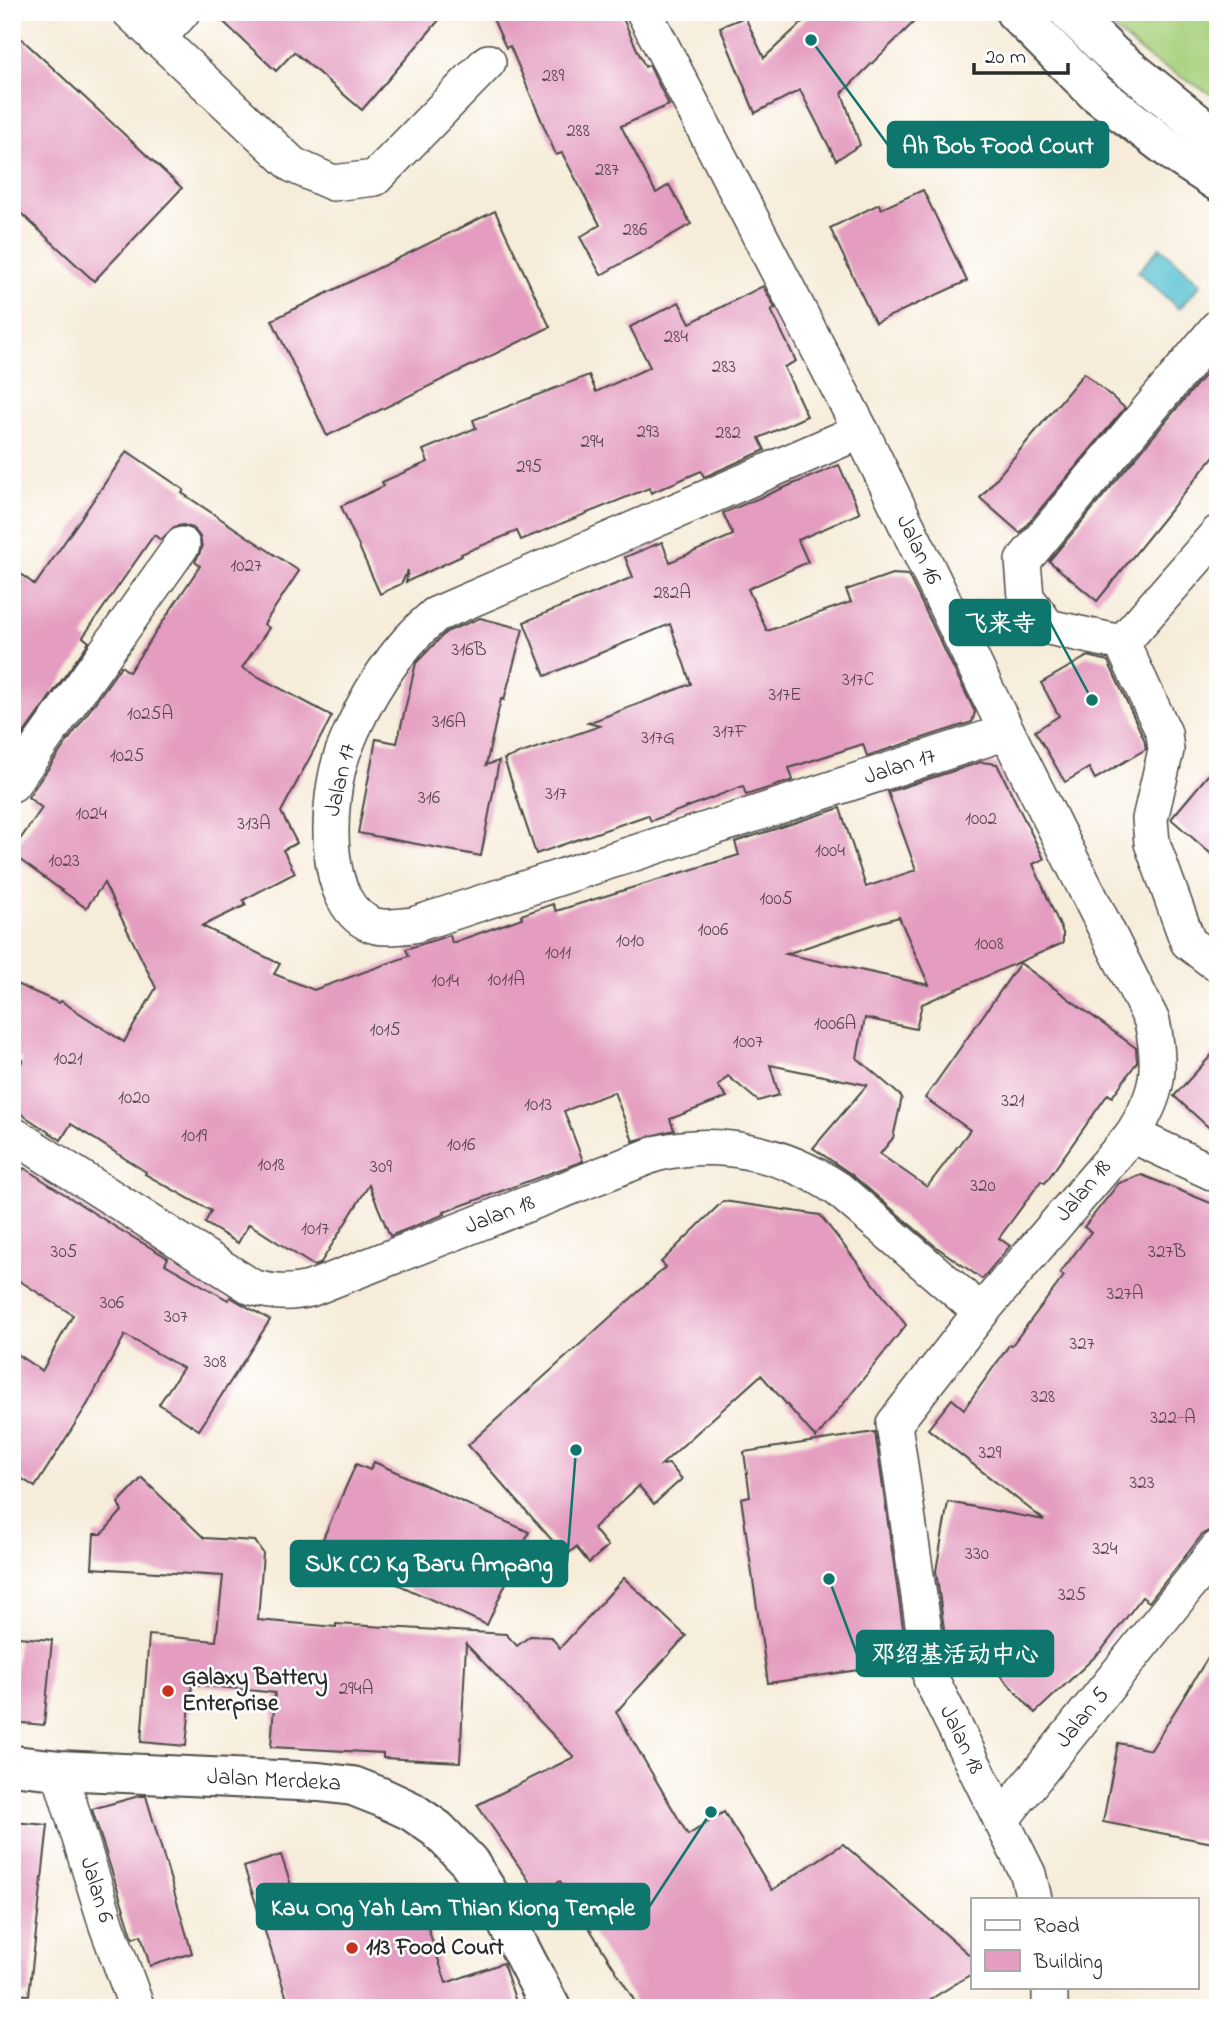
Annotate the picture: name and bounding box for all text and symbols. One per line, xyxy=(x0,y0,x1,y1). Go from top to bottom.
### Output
scale bar xyxy=(974,32,1069,76)
text: 20 m xyxy=(985,43,1026,73)
house number: 289 xyxy=(542,63,564,90)
house number: 288 xyxy=(566,118,590,145)
callout: Ah Bob Food Court xyxy=(888,122,1108,167)
text: Ah Bob Food Court xyxy=(902,130,1095,165)
house number: 287 xyxy=(595,157,619,184)
house number: 286 xyxy=(623,217,647,244)
house number: 284 xyxy=(664,324,688,351)
house number: 283 xyxy=(712,354,736,381)
house number: 293 xyxy=(636,419,660,446)
house number: 282 xyxy=(715,420,741,447)
house number: 294 xyxy=(581,429,604,456)
house number: 295 xyxy=(516,454,542,481)
street label: Jalan 16 xyxy=(887,509,949,591)
house number: 1027 xyxy=(230,553,262,580)
house number: 282A xyxy=(653,580,691,607)
callout: 飞来寺 xyxy=(950,600,1050,645)
text: 飞来寺 xyxy=(964,608,1036,643)
house number: 316B xyxy=(451,637,487,664)
house number: 317C xyxy=(842,667,874,694)
house number: 317E xyxy=(768,682,802,709)
house number: 1025A xyxy=(127,701,173,728)
house number: 316A xyxy=(432,709,466,736)
house number: 317F xyxy=(713,719,747,746)
house number: 317G xyxy=(641,725,675,752)
street label: Jalan 17 xyxy=(317,740,365,820)
street label: Jalan 17 xyxy=(860,740,941,794)
house number: 1025 xyxy=(110,743,144,770)
house number: 317 xyxy=(545,781,567,808)
house number: 316 xyxy=(418,785,440,812)
house number: 1024 xyxy=(75,801,107,828)
house number: 1002 xyxy=(965,806,997,833)
house number: 313A xyxy=(237,811,271,838)
house number: 1004 xyxy=(815,838,845,865)
house number: 1023 xyxy=(48,848,80,875)
house number: 1005 xyxy=(759,886,793,913)
house number: 1006 xyxy=(698,917,728,944)
house number: 1010 xyxy=(616,928,644,955)
house number: 1008 xyxy=(974,931,1004,958)
house number: 1011 xyxy=(545,940,571,967)
house number: 1011A xyxy=(487,967,525,994)
house number: 1014 xyxy=(431,968,459,995)
house number: 1006A xyxy=(814,1011,856,1038)
house number: 1015 xyxy=(369,1017,401,1044)
house number: 1007 xyxy=(733,1029,763,1056)
house number: 1021 xyxy=(53,1046,83,1073)
house number: 1020 xyxy=(118,1085,150,1112)
house number: 321 xyxy=(1001,1088,1025,1115)
house number: 1013 xyxy=(524,1092,552,1119)
house number: 1019 xyxy=(181,1123,207,1150)
house number: 1016 xyxy=(447,1132,475,1159)
house number: 1018 xyxy=(257,1152,285,1179)
street label: Jalan 18 xyxy=(1048,1152,1120,1230)
house number: 309 xyxy=(370,1154,392,1181)
house number: 320 xyxy=(970,1173,996,1200)
street label: Jalan 18 xyxy=(460,1187,540,1243)
house number: 1017 xyxy=(301,1216,329,1243)
house number: 305 xyxy=(51,1239,78,1266)
house number: 327B xyxy=(1148,1239,1186,1266)
house number: 327A xyxy=(1107,1281,1143,1308)
house number: 306 xyxy=(100,1290,124,1317)
house number: 307 xyxy=(164,1304,188,1331)
house number: 327 xyxy=(1069,1331,1095,1358)
house number: 308 xyxy=(203,1349,227,1376)
house number: 328 xyxy=(1031,1384,1055,1411)
house number: 322-A xyxy=(1150,1405,1196,1432)
house number: 329 xyxy=(978,1440,1002,1467)
house number: 323 xyxy=(1129,1470,1155,1497)
house number: 324 xyxy=(1092,1536,1118,1563)
callout: SJK (C) Kg Baru Ampang xyxy=(291,1541,567,1586)
house number: 330 xyxy=(965,1541,989,1568)
text: SJK (C) Kg Baru Ampang xyxy=(305,1548,553,1584)
house number: 325 xyxy=(1058,1582,1086,1609)
callout: 邓绍基活动中心 xyxy=(857,1631,1053,1676)
text: 邓绍基活动中心 xyxy=(871,1639,1039,1674)
place label: Galaxy Battery Enterprise xyxy=(182,1662,328,1721)
house number: 294A xyxy=(339,1676,373,1703)
street label: Jalan 5 xyxy=(1048,1680,1118,1756)
marker: Galaxy Battery Enterprise xyxy=(160,1683,176,1699)
street label: Jalan 18 xyxy=(930,1700,992,1780)
street label: Jalan Merdeka xyxy=(206,1761,342,1801)
street label: Jalan 6 xyxy=(70,1853,122,1927)
callout: Kau Ong Yah Lam Thian Kiong Temple xyxy=(257,1884,649,1929)
text: Kau Ong Yah Lam Thian Kiong Temple xyxy=(271,1892,636,1928)
legend xyxy=(971,1898,1198,1988)
text: Road xyxy=(1034,1912,1080,1942)
place label: 113 Food Court xyxy=(366,1932,504,1965)
marker: 113 Food Court xyxy=(344,1940,360,1956)
text: Building xyxy=(1033,1948,1103,1980)

